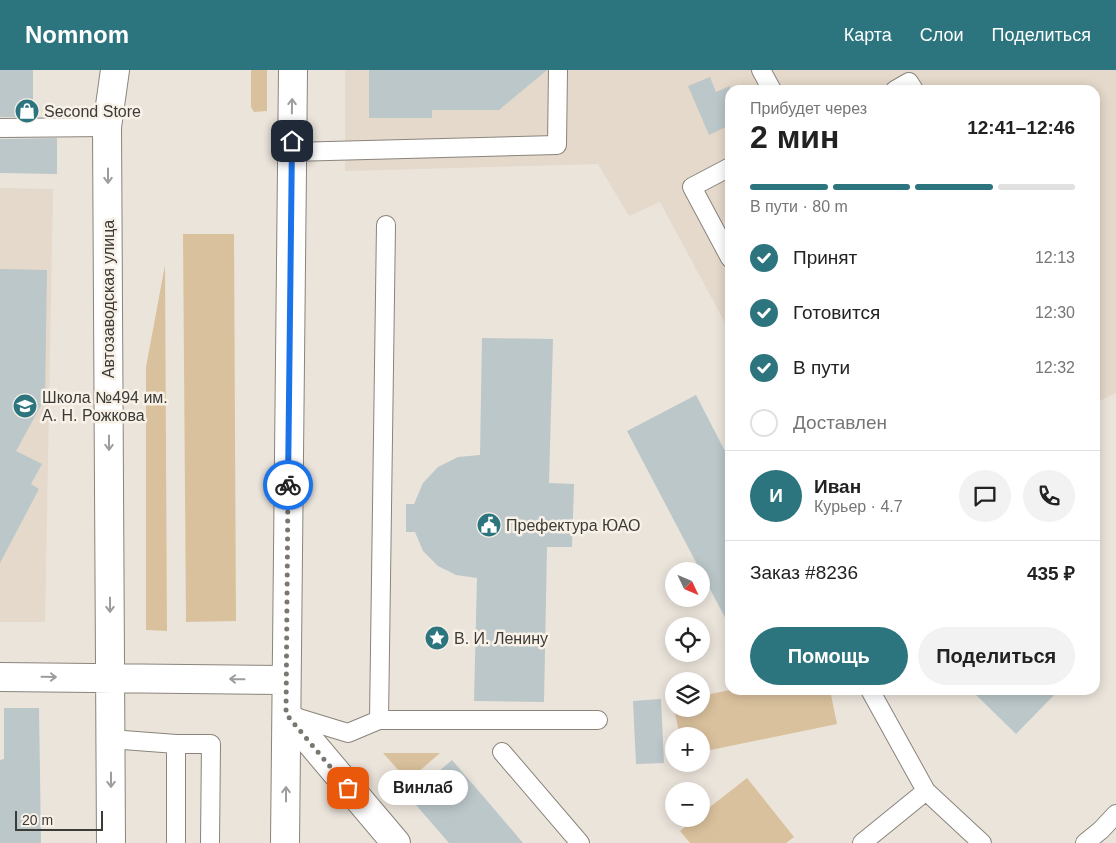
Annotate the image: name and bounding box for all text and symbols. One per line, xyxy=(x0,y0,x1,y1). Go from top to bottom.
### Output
text: Nomnom xyxy=(25,21,129,48)
text: Карта xyxy=(844,25,892,45)
text: Слои xyxy=(920,25,964,45)
text: Поделиться xyxy=(992,25,1091,45)
shop icon: Second Store xyxy=(14,98,40,124)
one-way arrow xyxy=(287,98,297,114)
text: Прибудет через xyxy=(750,100,867,117)
place label: Second Store xyxy=(44,103,141,120)
text: 12:41–12:46 xyxy=(967,117,1075,138)
text: 2 мин xyxy=(750,119,839,155)
pin xyxy=(271,120,313,162)
icon: home xyxy=(278,127,306,155)
one-way arrow xyxy=(103,168,113,184)
text: В пути · 80 m xyxy=(750,198,848,215)
street label: Автозаводская улица xyxy=(100,220,117,378)
icon: check xyxy=(750,244,778,272)
text: Принят xyxy=(793,247,857,268)
text: 12:13 xyxy=(1035,249,1075,266)
icon: check xyxy=(750,299,778,327)
text: Готовится xyxy=(793,302,880,323)
text: 12:30 xyxy=(1035,304,1075,321)
icon: check xyxy=(750,354,778,382)
text: В пути xyxy=(793,357,850,378)
text: 12:32 xyxy=(1035,359,1075,376)
place label: Школа №494 им. А. Н. Рожкова xyxy=(42,389,168,424)
school or university icon: Школа №494 им. А. Н. Рожкова xyxy=(12,393,38,419)
text: Доставлен xyxy=(793,412,887,433)
one-way arrow xyxy=(104,434,114,451)
courier xyxy=(263,460,313,510)
button: chat xyxy=(959,470,1011,522)
button: phone xyxy=(1023,470,1075,522)
icon: bike xyxy=(274,471,302,499)
text: Иван xyxy=(814,476,861,497)
text: И xyxy=(769,485,783,506)
text: Курьер · 4.7 xyxy=(814,498,903,515)
public building icon: Префектура ЮАО xyxy=(476,512,502,538)
place label: Префектура ЮАО xyxy=(506,517,641,534)
north arrow xyxy=(665,562,710,608)
map controls xyxy=(665,562,710,827)
text: Заказ #8236 xyxy=(750,562,858,583)
text: 435 ₽ xyxy=(1027,563,1075,584)
one-way arrow xyxy=(105,597,115,613)
button: locate xyxy=(665,617,710,662)
place icon: В. И. Ленину xyxy=(424,625,450,651)
button: Помощь xyxy=(750,627,908,685)
button: Поделиться xyxy=(918,627,1075,685)
place label: В. И. Ленину xyxy=(454,630,548,647)
button: layers xyxy=(665,672,710,717)
one-way arrow xyxy=(40,673,56,682)
one-way arrow xyxy=(230,674,246,684)
button: + xyxy=(665,727,710,772)
pin xyxy=(327,767,369,809)
callout: Винлаб xyxy=(378,770,468,806)
one-way arrow xyxy=(106,771,115,787)
icon: bag xyxy=(334,774,362,802)
text: Винлаб xyxy=(393,779,453,796)
button: − xyxy=(665,782,710,827)
one-way arrow xyxy=(281,787,291,803)
scale bar xyxy=(15,808,102,831)
text: 20 m xyxy=(22,812,53,828)

